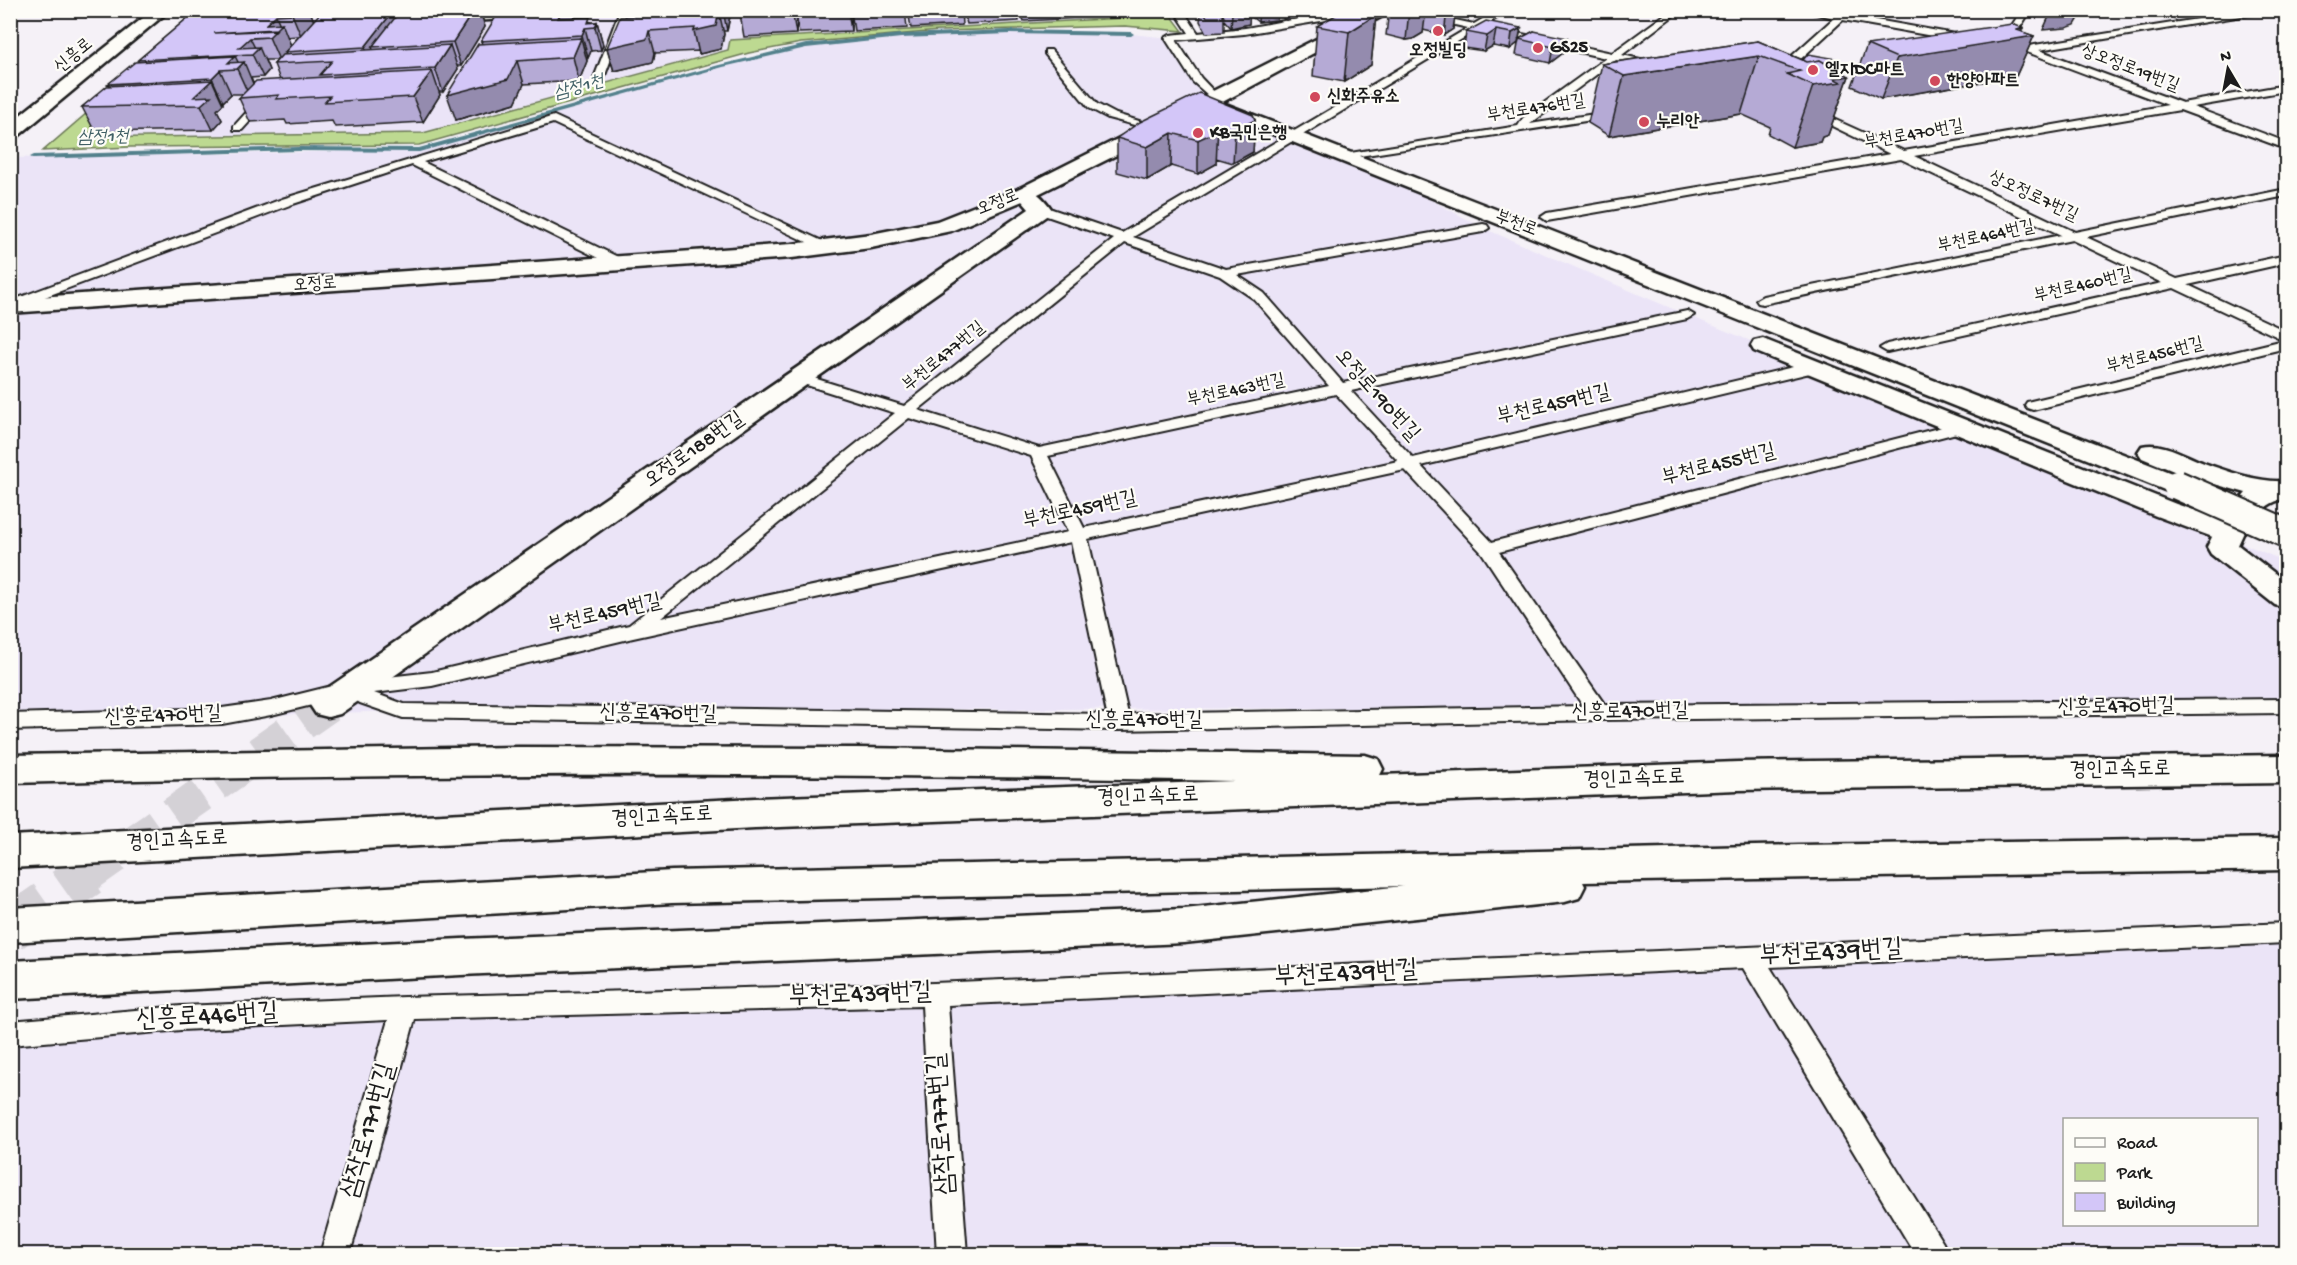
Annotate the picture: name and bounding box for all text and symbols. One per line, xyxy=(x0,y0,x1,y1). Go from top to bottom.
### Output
marker: 오정빌딩 xyxy=(1431,24,1445,38)
street label: 신흥로 xyxy=(50,33,97,78)
place label: GS25 xyxy=(1550,38,1589,59)
north arrow xyxy=(2198,39,2258,99)
place label: 오정빌딩 xyxy=(1409,41,1467,62)
marker: GS25 xyxy=(1531,41,1545,55)
street label: 상오정로19번길 xyxy=(2078,41,2182,97)
text: N xyxy=(2219,47,2233,68)
place label: 엘지DC마트 xyxy=(1825,60,1904,81)
marker: 엘지DC마트 xyxy=(1806,63,1820,77)
water label: 삼정1천 xyxy=(552,71,608,105)
place label: 한양아파트 xyxy=(1946,71,2019,92)
marker: 한양아파트 xyxy=(1928,74,1942,88)
place label: 신화주유소 xyxy=(1327,87,1399,108)
marker: 신화주유소 xyxy=(1308,90,1322,104)
street label: 부천로476번길 xyxy=(1485,91,1587,127)
place label: 누리안 xyxy=(1656,112,1700,133)
marker: 누리안 xyxy=(1637,115,1651,129)
street label: 부천로470번길 xyxy=(1863,116,1966,154)
place label: KB국민은행 xyxy=(1209,123,1287,144)
marker: KB국민은행 xyxy=(1191,126,1205,140)
water label: 삼정1천 xyxy=(77,127,130,149)
street label: 상오정로7번길 xyxy=(1985,167,2082,227)
street label: 오정로 xyxy=(974,185,1022,221)
street label: 부천로 xyxy=(1492,206,1540,242)
street label: 부천로464번길 xyxy=(1936,216,2037,258)
street label: 부천로460번길 xyxy=(2032,264,2135,308)
street label: 오정로 xyxy=(293,273,337,297)
street label: 부천로477번길 xyxy=(899,317,990,397)
street label: 부천로456번길 xyxy=(2104,334,2206,378)
street label: 오정로190번길 xyxy=(1328,345,1424,447)
street label: 부천로463번길 xyxy=(1185,370,1287,412)
street label: 부천로459번길 xyxy=(1495,381,1613,431)
street label: 오정로188번길 xyxy=(640,407,750,495)
street label: 부천로455번길 xyxy=(1659,440,1779,492)
street label: 부천로459번길 xyxy=(1021,487,1139,535)
street label: 부천로459번길 xyxy=(546,590,664,640)
street label: 신흥로470번길 xyxy=(2057,693,2175,722)
street label: 신흥로470번길 xyxy=(1571,698,1689,727)
street label: 신흥로470번길 xyxy=(599,700,717,729)
street label: 신흥로470번길 xyxy=(104,701,222,732)
street label: 신흥로470번길 xyxy=(1085,708,1203,734)
street label: 경인고속도로 xyxy=(2069,757,2171,784)
street label: 경인고속도로 xyxy=(1583,765,1685,794)
street label: 경인고속도로 xyxy=(1097,783,1199,812)
street label: 경인고속도로 xyxy=(611,802,713,833)
street label: 경인고속도로 xyxy=(126,826,228,857)
street label: 부천로439번길 xyxy=(1759,935,1904,973)
street label: 부천로439번길 xyxy=(1274,956,1419,994)
street label: 부천로439번길 xyxy=(788,978,932,1014)
street label: 신흥로446번길 xyxy=(135,998,279,1037)
street label: 삼작로177번길 xyxy=(923,1052,963,1196)
street label: 삼작로171번길 xyxy=(336,1060,404,1202)
legend xyxy=(2063,1118,2258,1226)
text: Road xyxy=(2117,1134,2158,1155)
text: Park xyxy=(2116,1164,2153,1185)
text: Building xyxy=(2116,1194,2176,1215)

